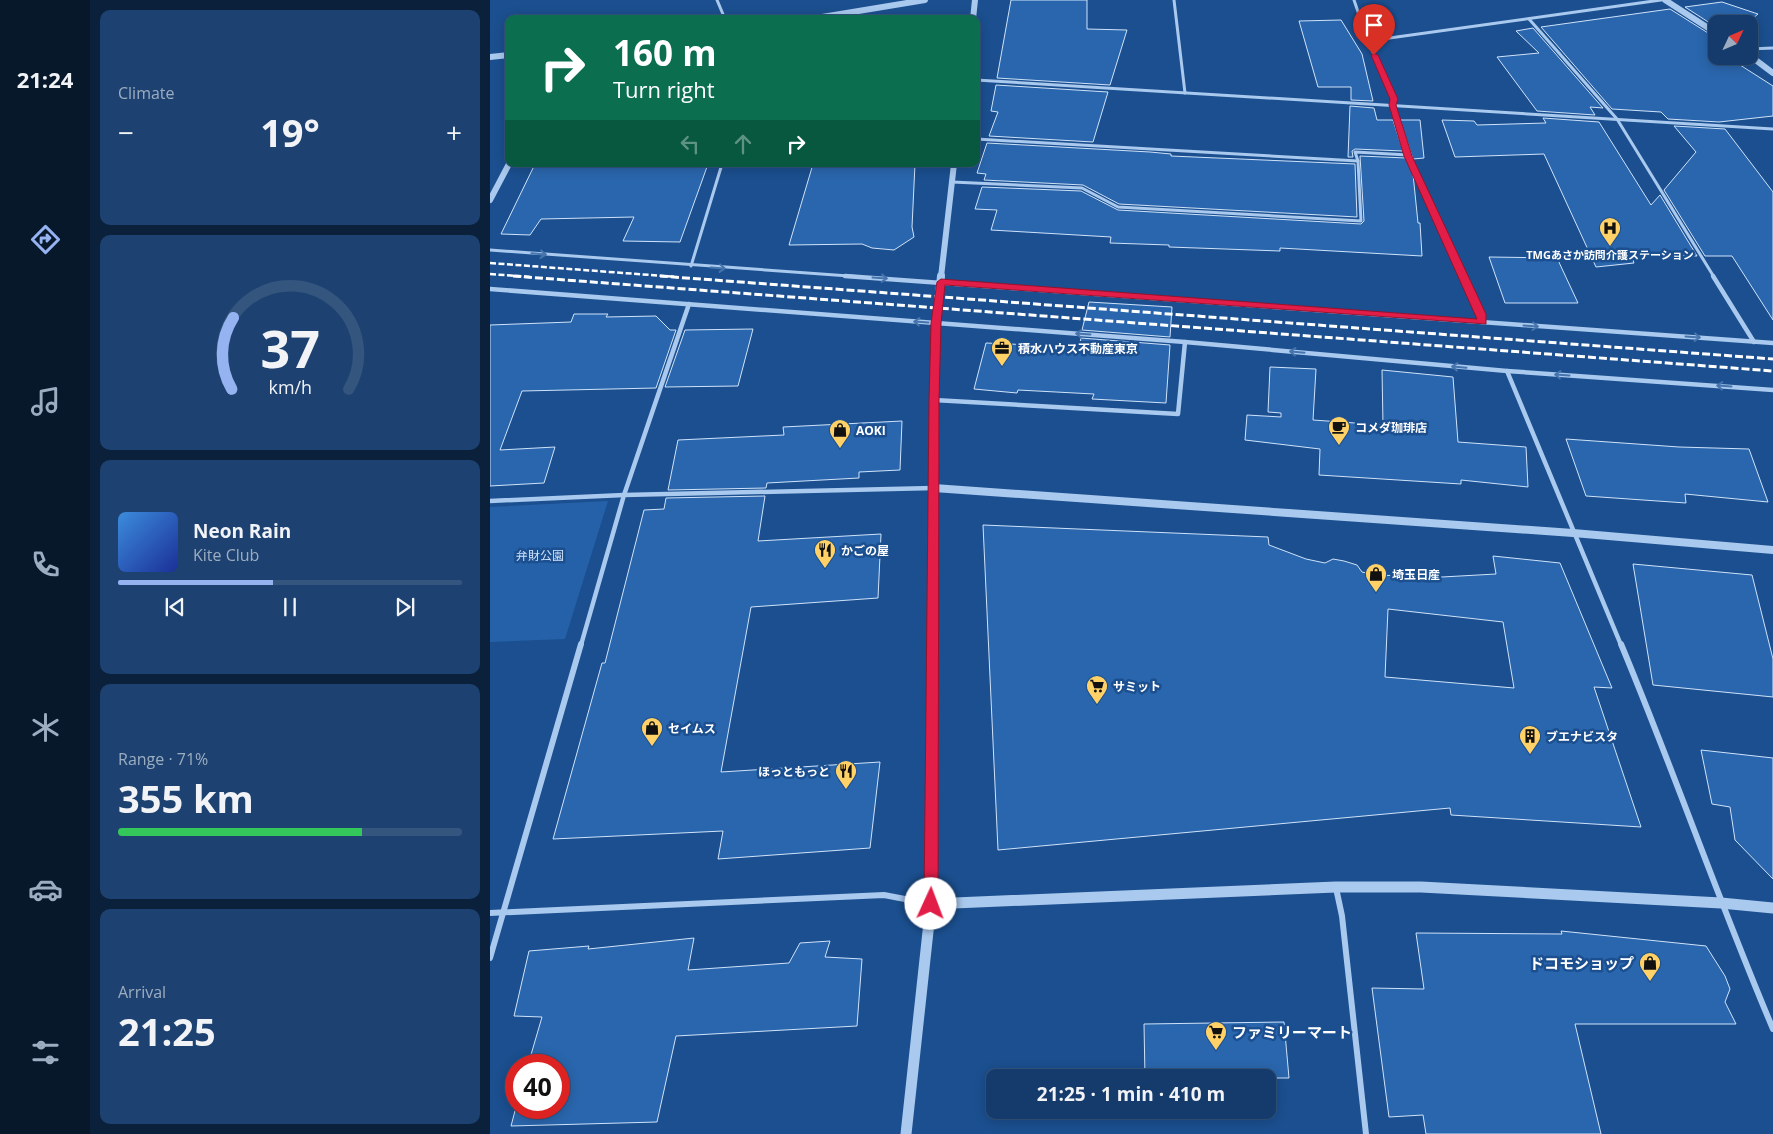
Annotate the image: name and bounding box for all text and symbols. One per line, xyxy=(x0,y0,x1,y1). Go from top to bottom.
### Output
pin xyxy=(1353,4,1395,55)
icon: arrive xyxy=(1360,11,1388,39)
north arrow xyxy=(1708,15,1758,65)
map controls xyxy=(1708,15,1758,65)
text: 160 m xyxy=(613,29,717,76)
icon: right xyxy=(530,35,595,100)
text: 21:24 xyxy=(17,64,73,94)
text: Turn right xyxy=(613,74,715,104)
text: Climate xyxy=(118,82,175,104)
text: 19° xyxy=(260,106,320,158)
text: − xyxy=(118,113,134,151)
text: + xyxy=(446,113,462,151)
icon: left xyxy=(676,130,704,158)
icon: ahead xyxy=(729,130,757,158)
icon: right xyxy=(782,130,810,158)
hospital icon: TMGあさか訪問介護ステーション xyxy=(1598,216,1622,247)
icon: directions xyxy=(28,222,63,257)
place label: TMGあさか訪問介護ステーション xyxy=(1526,247,1694,262)
one-way arrow xyxy=(530,250,546,259)
one-way arrow xyxy=(710,263,726,272)
one-way arrow xyxy=(872,274,888,283)
text: 37 xyxy=(260,312,320,383)
one-way arrow xyxy=(913,317,929,326)
one-way arrow xyxy=(1523,321,1539,330)
one-way arrow xyxy=(1075,330,1091,339)
one-way arrow xyxy=(1685,333,1701,342)
office icon: 積水ハウス不動産東京 xyxy=(990,336,1014,367)
place label: 積水ハウス不動産東京 xyxy=(1018,340,1138,357)
one-way arrow xyxy=(1289,347,1305,357)
one-way arrow xyxy=(1451,362,1467,372)
one-way arrow xyxy=(1555,370,1571,380)
text: km/h xyxy=(268,375,312,399)
one-way arrow xyxy=(1717,382,1733,391)
icon: music xyxy=(28,384,63,419)
cafe icon: コメダ珈琲店 xyxy=(1327,415,1351,446)
shop icon: AOKI xyxy=(828,418,852,449)
place label: コメダ珈琲店 xyxy=(1355,419,1427,436)
place label: AOKI xyxy=(856,422,886,439)
text: Neon Rain xyxy=(193,518,291,544)
restaurant icon: かごの屋 xyxy=(813,538,837,569)
place label: かごの屋 xyxy=(841,542,889,559)
text: Kite Club xyxy=(193,544,259,566)
icon: phone xyxy=(28,547,63,582)
park label: 弁財公園 xyxy=(516,547,564,564)
shop icon: 埼玉日産 xyxy=(1364,562,1388,593)
place label: 埼玉日産 xyxy=(1392,566,1440,583)
icon: previous xyxy=(161,593,189,621)
icon: pause xyxy=(276,593,304,621)
icon: next xyxy=(391,593,419,621)
supermarket icon: サミット xyxy=(1085,674,1109,705)
place label: サミット xyxy=(1113,678,1161,695)
icon: climate xyxy=(28,710,63,745)
shop icon: セイムス xyxy=(640,716,664,747)
place label: セイムス xyxy=(668,720,716,737)
building icon: ブエナビスタ xyxy=(1518,724,1542,755)
place label: ブエナビスタ xyxy=(1546,728,1618,745)
text: Range · 71% xyxy=(118,748,208,770)
restaurant icon: ほっともっと xyxy=(834,759,858,790)
place label: ほっともっと xyxy=(758,763,830,780)
text: 355 km xyxy=(118,772,254,824)
icon: car xyxy=(28,872,63,907)
position arrow xyxy=(904,877,956,929)
shop icon: ドコモショップ xyxy=(1638,951,1662,982)
place label: ドコモショップ xyxy=(1529,953,1634,973)
text: Arrival xyxy=(118,981,166,1003)
text: 21:25 xyxy=(118,1005,216,1057)
supermarket icon: ファミリーマート xyxy=(1204,1020,1228,1051)
place label: ファミリーマート xyxy=(1232,1022,1352,1042)
icon: filters xyxy=(28,1035,63,1070)
speed limit sign: 40 xyxy=(505,1054,570,1119)
text: 21:25 · 1 min · 410 m xyxy=(1037,1081,1225,1107)

